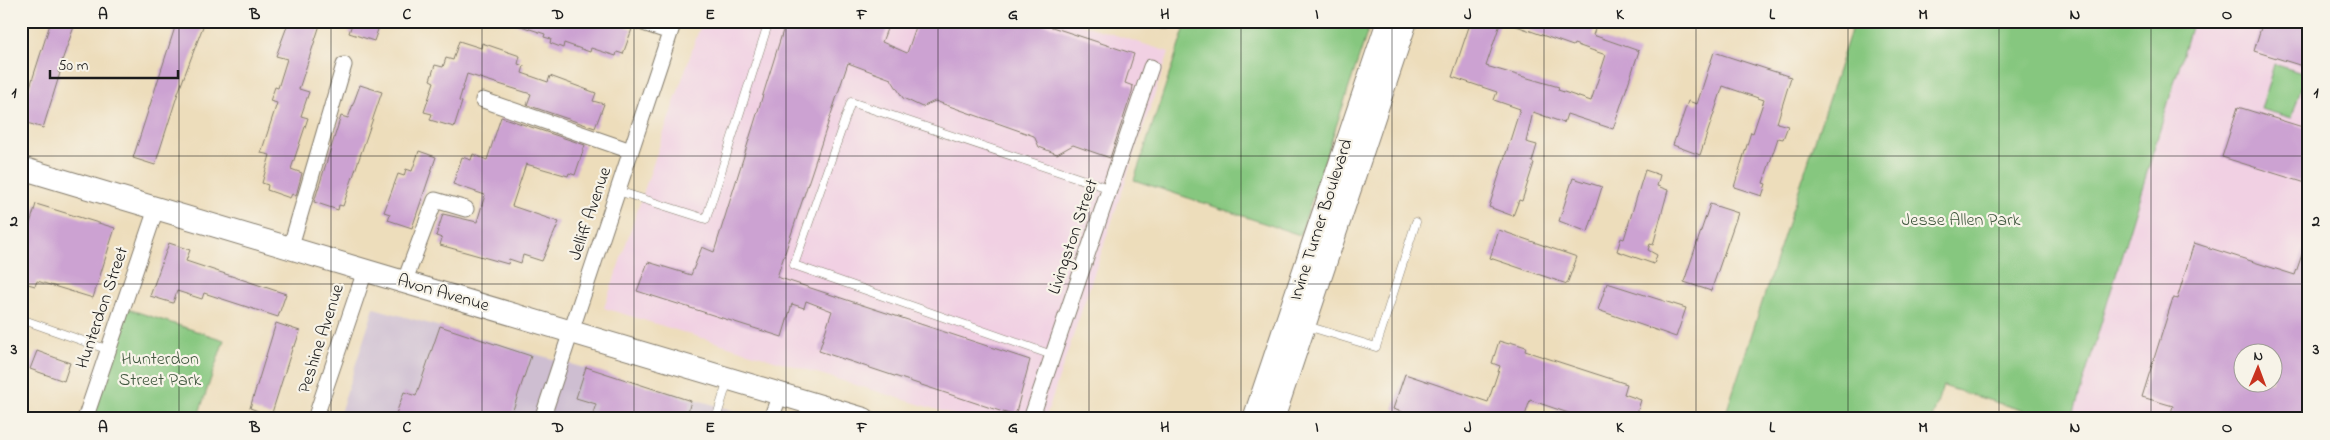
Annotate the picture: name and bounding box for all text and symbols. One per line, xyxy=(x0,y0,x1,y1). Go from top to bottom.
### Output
text: A xyxy=(98,3,108,27)
text: B xyxy=(249,3,261,27)
text: C xyxy=(403,3,412,27)
text: D xyxy=(551,3,564,27)
text: E xyxy=(705,3,715,27)
text: F xyxy=(856,3,868,27)
text: G xyxy=(1008,3,1018,27)
text: H xyxy=(1160,3,1170,27)
text: I xyxy=(1315,3,1319,27)
text: J xyxy=(1464,3,1472,27)
text: K xyxy=(1616,3,1625,27)
text: L xyxy=(1769,3,1776,27)
text: M xyxy=(1918,3,1928,27)
text: N xyxy=(2070,3,2081,27)
text: O xyxy=(2222,3,2233,27)
scale bar xyxy=(50,48,178,80)
text: 50 m xyxy=(58,55,89,77)
text: 1 xyxy=(11,81,17,105)
text: 1 xyxy=(2313,81,2319,105)
street label: Irvine Turner Boulevard xyxy=(1284,136,1360,304)
street label: Jelliff Avenue xyxy=(563,163,619,264)
street label: Livingston Street xyxy=(1042,176,1107,298)
park label: Jesse Allen Park xyxy=(1902,208,2021,234)
text: 2 xyxy=(9,210,18,234)
text: 2 xyxy=(2311,210,2320,234)
street label: Hunterdon Street xyxy=(70,243,136,373)
street label: Avon Avenue xyxy=(394,268,493,320)
street label: Peshine Avenue xyxy=(292,280,352,397)
text: 3 xyxy=(10,338,18,362)
text: 3 xyxy=(2312,338,2320,362)
north arrow xyxy=(2232,342,2282,392)
text: N xyxy=(2253,346,2263,367)
park label: Hunterdon Street Park xyxy=(119,347,201,394)
text: A xyxy=(98,416,108,440)
text: B xyxy=(249,416,261,440)
text: C xyxy=(403,416,412,440)
text: D xyxy=(551,416,564,440)
text: E xyxy=(705,416,715,440)
text: F xyxy=(856,416,868,440)
text: G xyxy=(1008,416,1018,440)
text: H xyxy=(1160,416,1170,440)
text: I xyxy=(1315,416,1319,440)
text: J xyxy=(1464,416,1472,440)
text: K xyxy=(1616,416,1625,440)
text: L xyxy=(1769,416,1776,440)
text: M xyxy=(1918,416,1928,440)
text: N xyxy=(2070,416,2081,440)
text: O xyxy=(2222,416,2233,440)

